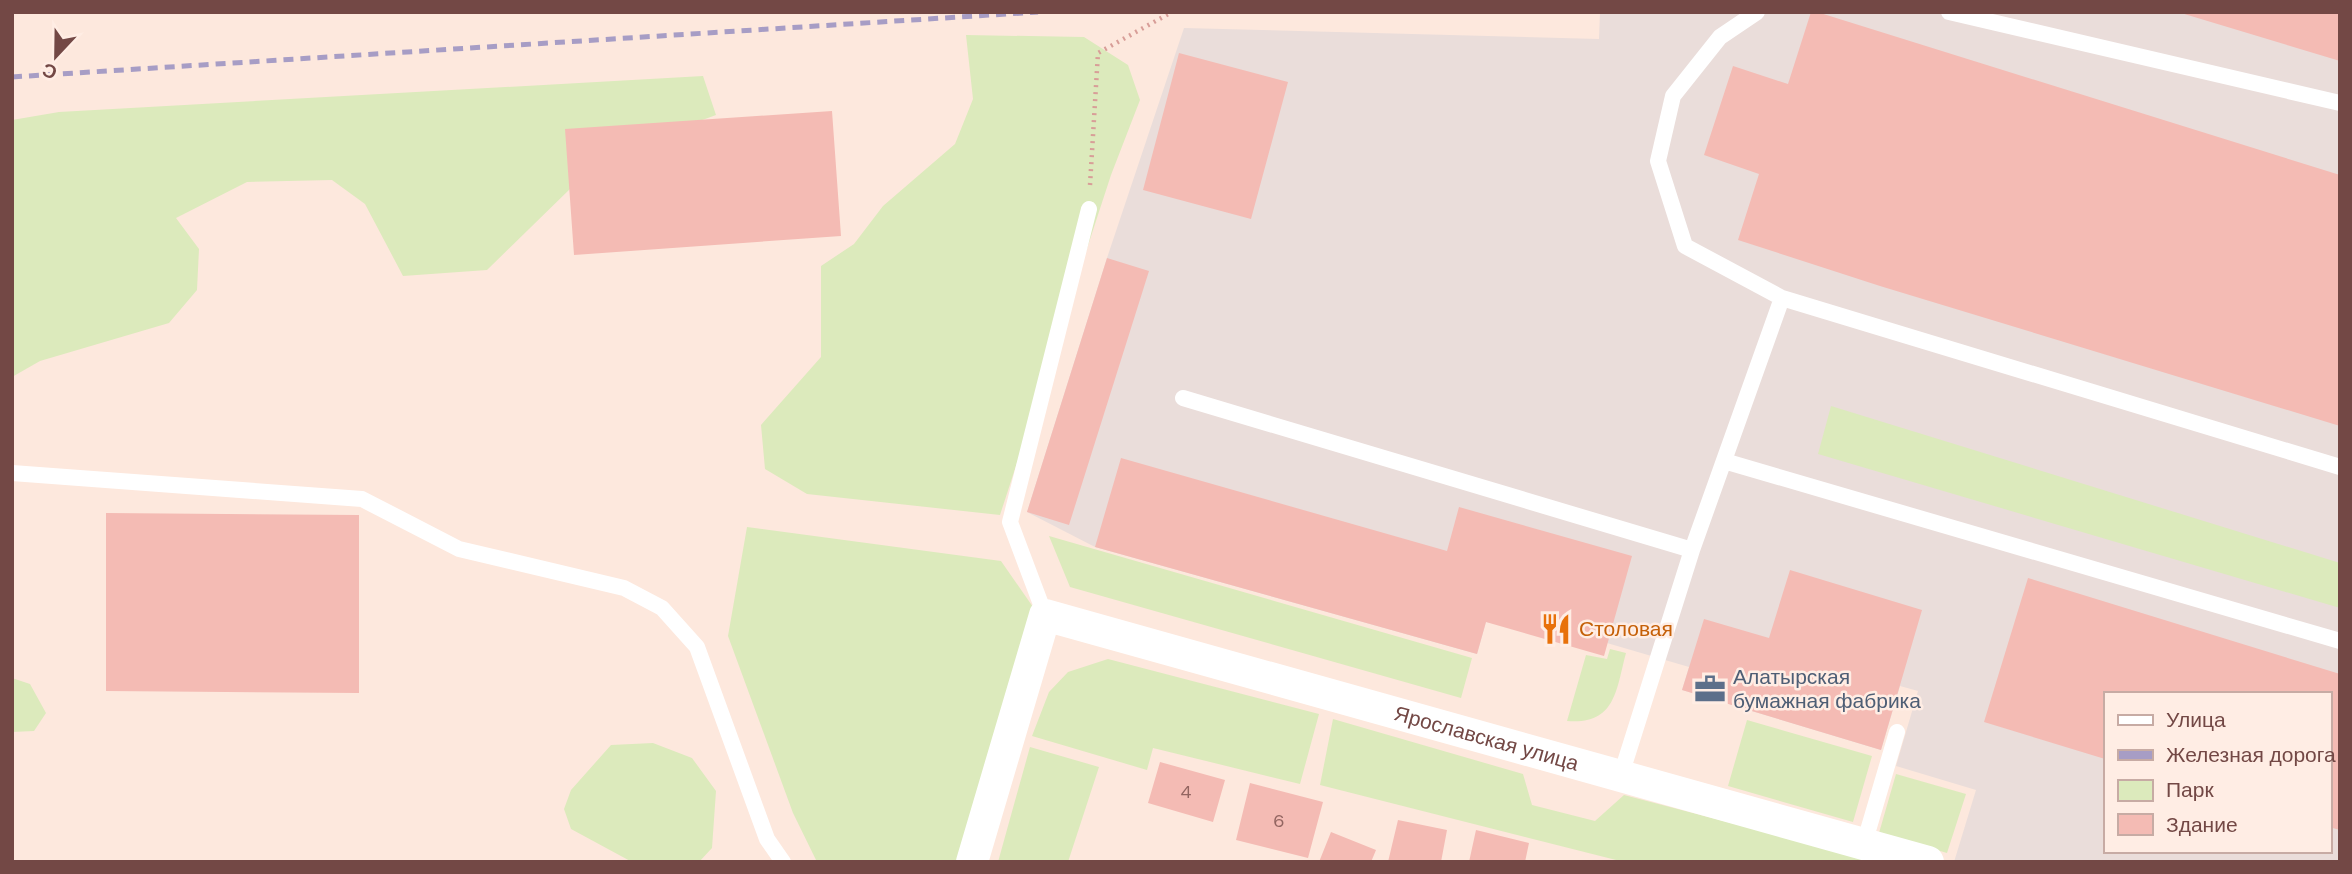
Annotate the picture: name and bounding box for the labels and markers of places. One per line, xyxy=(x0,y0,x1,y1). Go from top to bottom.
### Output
restaurant icon: Столовая xyxy=(1539,612,1573,646)
place label: Столовая xyxy=(1579,615,1673,643)
place label: Алатырская бумажная фабрика xyxy=(1733,663,1921,715)
office icon: Алатырская бумажная фабрика xyxy=(1693,672,1727,706)

